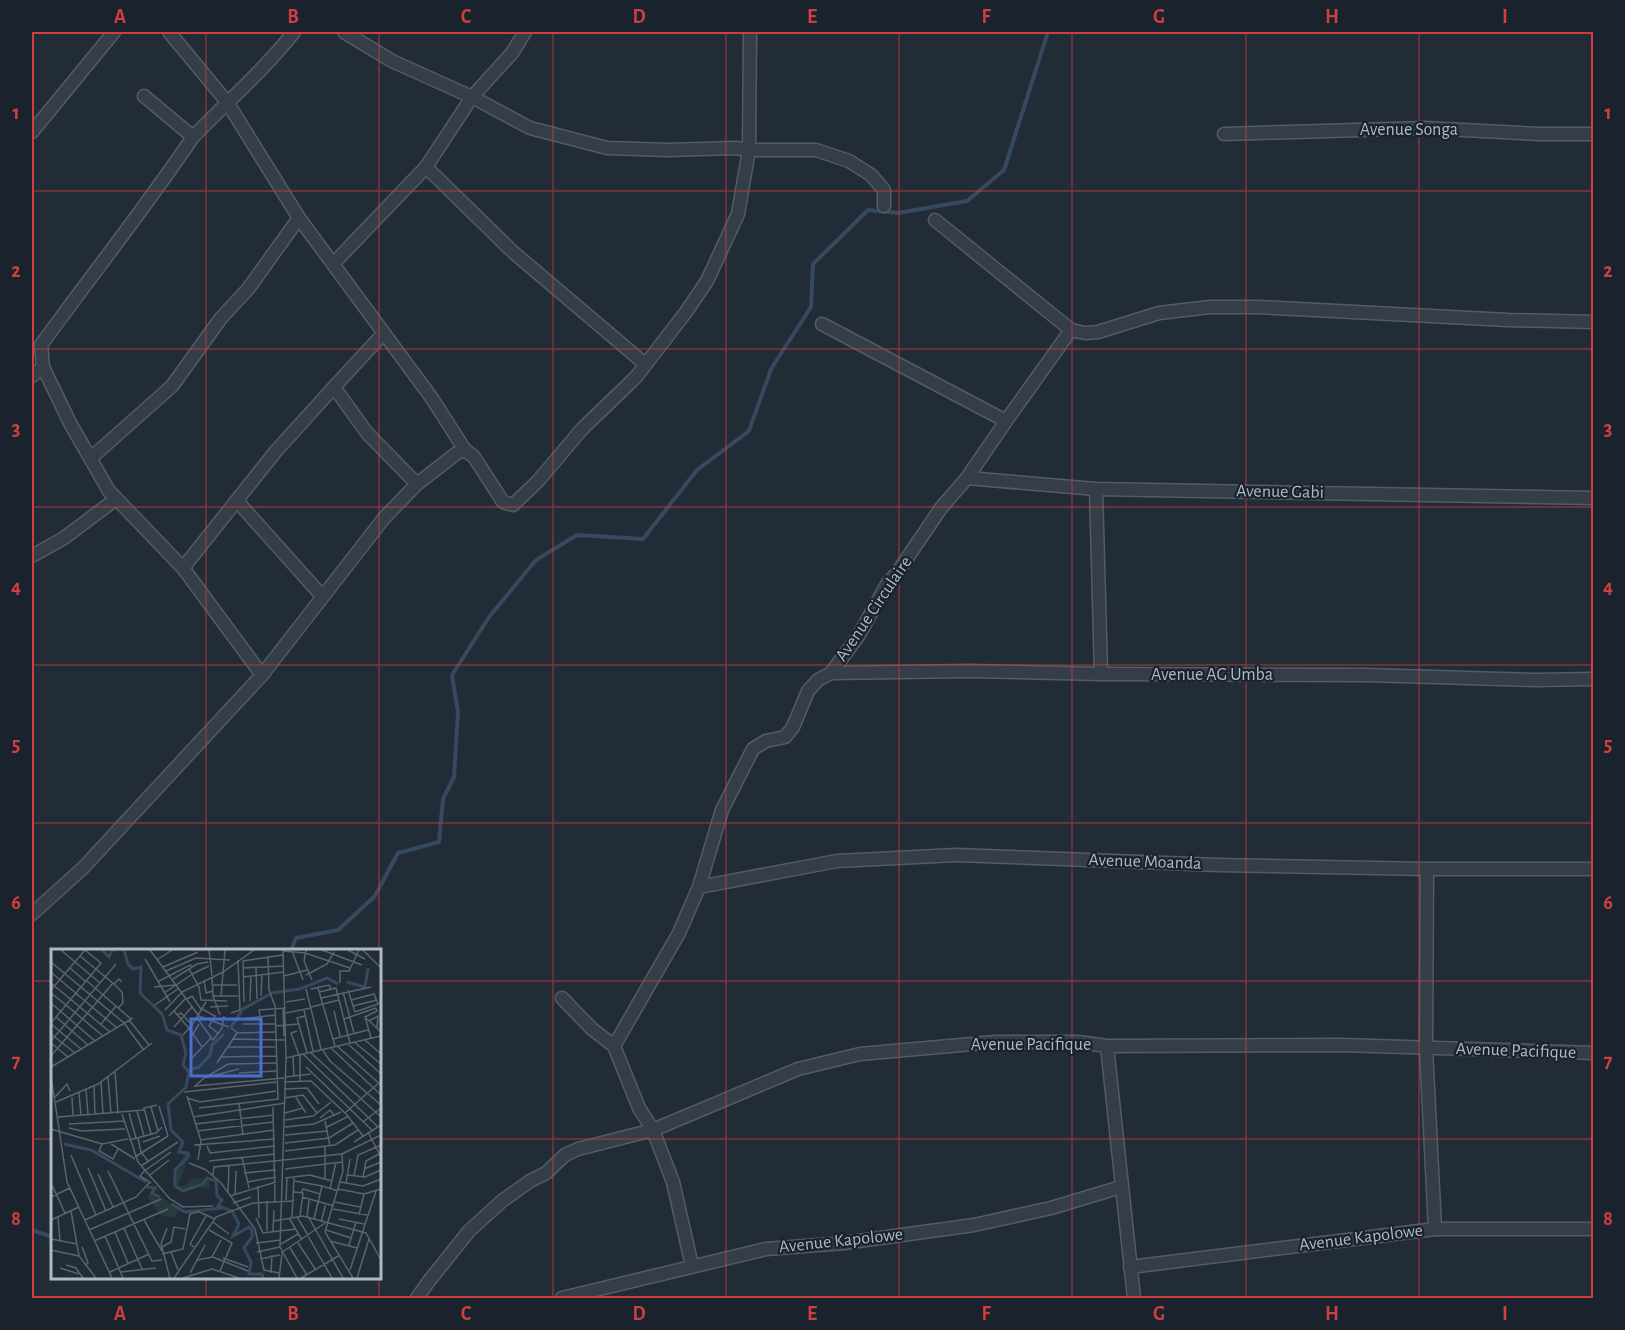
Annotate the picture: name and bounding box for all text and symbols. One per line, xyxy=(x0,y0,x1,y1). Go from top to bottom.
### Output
text: A xyxy=(114,7,126,27)
text: B xyxy=(287,7,299,27)
text: C xyxy=(461,7,472,27)
text: D xyxy=(632,7,646,27)
text: E xyxy=(807,7,817,27)
text: F xyxy=(981,7,991,27)
text: G xyxy=(1153,7,1165,27)
text: H xyxy=(1325,7,1339,27)
text: I xyxy=(1502,7,1508,27)
text: 1 xyxy=(12,103,20,123)
text: 1 xyxy=(1604,103,1612,123)
street label: Avenue Songa xyxy=(1360,121,1458,139)
text: 2 xyxy=(11,261,21,281)
text: 2 xyxy=(1603,261,1613,281)
text: 3 xyxy=(12,419,20,439)
text: 3 xyxy=(1604,419,1612,439)
street label: Avenue Gabi xyxy=(1236,482,1324,502)
street label: Avenue Circulaire xyxy=(832,553,916,665)
text: 4 xyxy=(11,577,21,597)
text: 4 xyxy=(1603,577,1613,597)
street label: Avenue AG Umba xyxy=(1151,666,1273,684)
text: 5 xyxy=(12,735,20,755)
text: 5 xyxy=(1604,735,1612,755)
street label: Avenue Moanda xyxy=(1088,851,1202,873)
text: 6 xyxy=(11,893,21,913)
text: 6 xyxy=(1603,893,1613,913)
inset map xyxy=(51,949,381,1279)
street label: Avenue Pacifique xyxy=(971,1036,1091,1054)
street label: Avenue Pacifique xyxy=(1455,1040,1577,1062)
text: 7 xyxy=(12,1051,21,1071)
text: 7 xyxy=(1604,1051,1613,1071)
text: 8 xyxy=(11,1209,21,1229)
text: 8 xyxy=(1603,1209,1613,1229)
street label: Avenue Kapolowe xyxy=(1298,1221,1424,1255)
street label: Avenue Kapolowe xyxy=(778,1226,904,1256)
text: A xyxy=(114,1304,126,1324)
text: B xyxy=(287,1304,299,1324)
text: C xyxy=(461,1304,472,1324)
text: D xyxy=(632,1304,646,1324)
text: E xyxy=(807,1304,817,1324)
text: F xyxy=(981,1304,991,1324)
text: G xyxy=(1153,1304,1165,1324)
text: H xyxy=(1325,1304,1339,1324)
text: I xyxy=(1502,1304,1508,1324)

